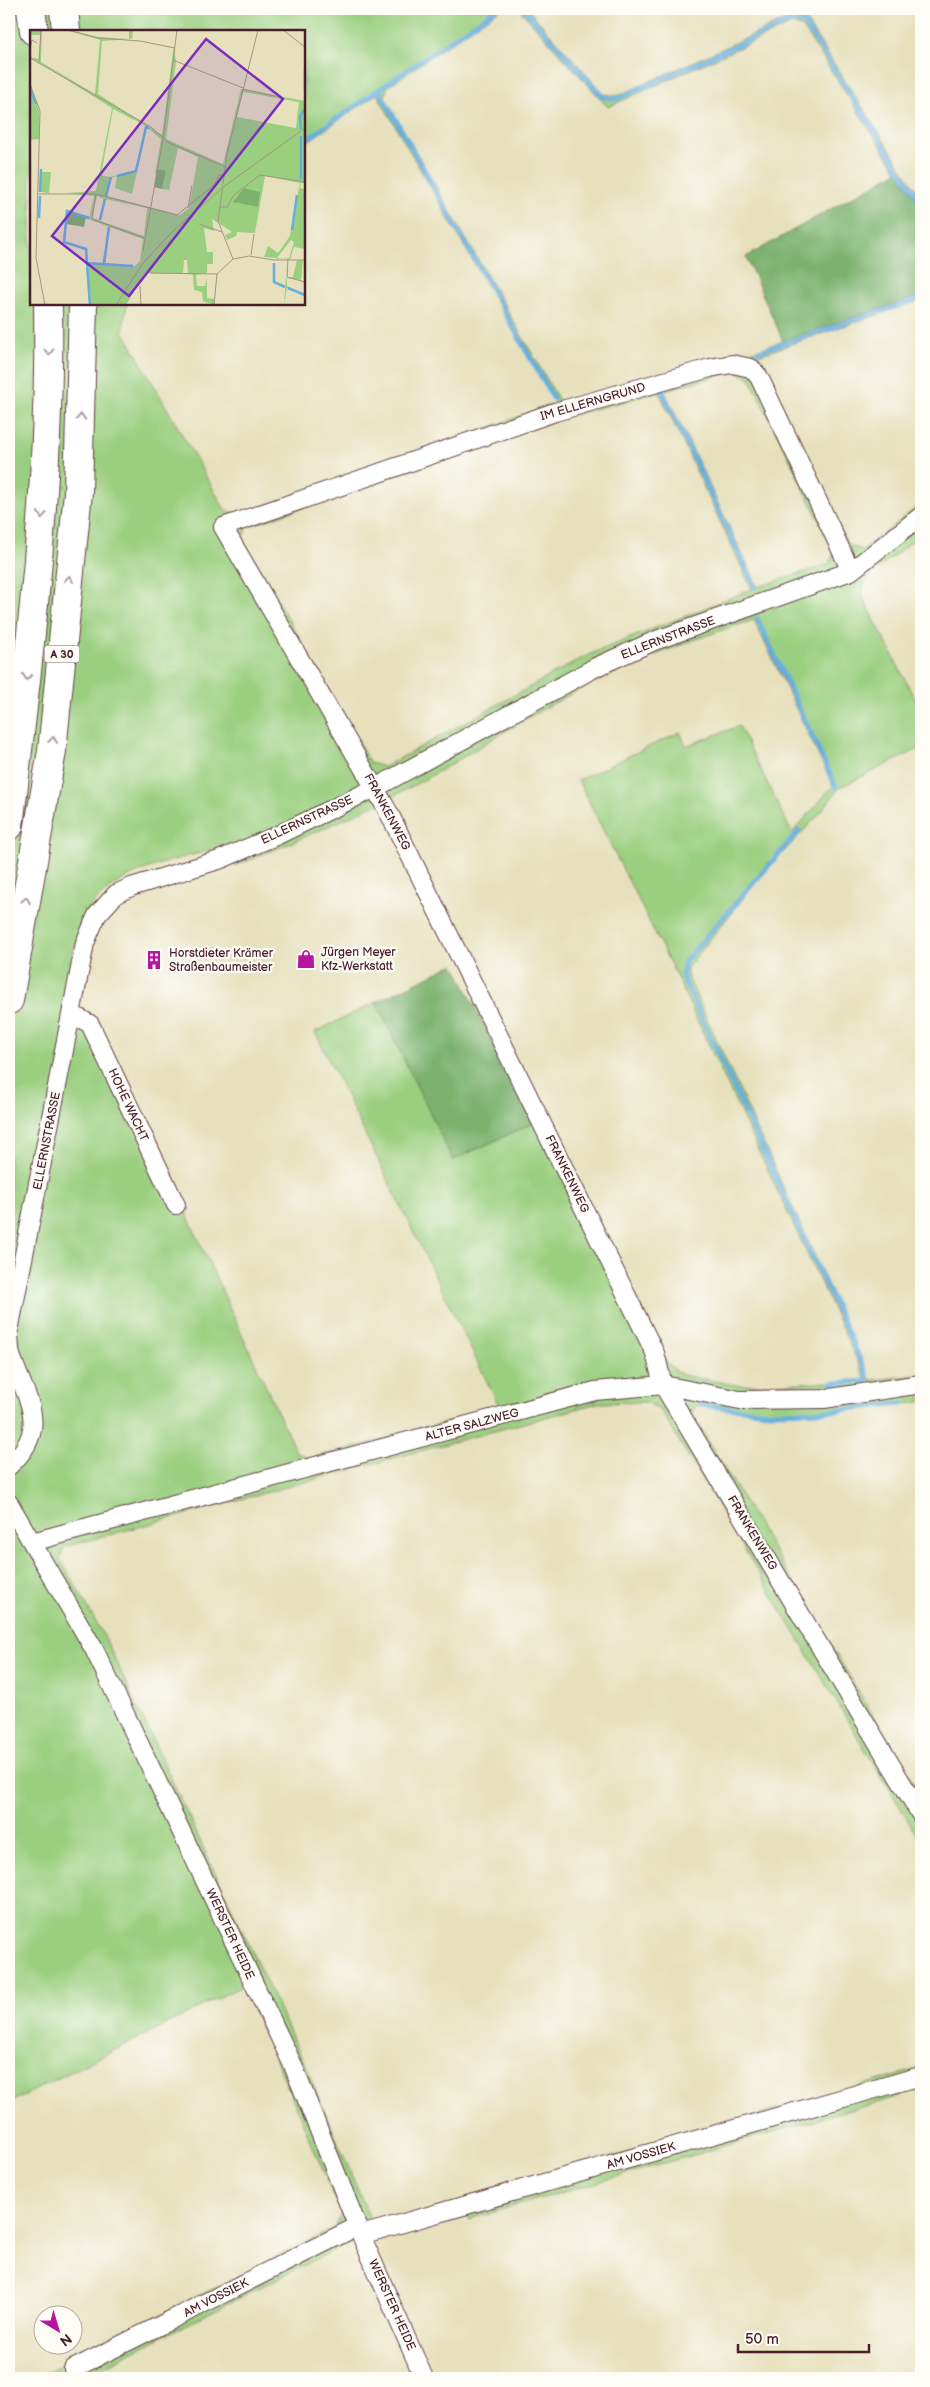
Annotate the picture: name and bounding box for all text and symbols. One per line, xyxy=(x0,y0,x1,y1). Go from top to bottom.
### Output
inset map xyxy=(30,30,305,305)
one-way arrow xyxy=(44,349,54,357)
street label: IM ELLERNGRUND xyxy=(539,380,647,424)
one-way arrow xyxy=(75,412,86,420)
one-way arrow xyxy=(36,511,47,519)
one-way arrow xyxy=(64,574,75,582)
street label: ELLERNSTRASSE xyxy=(619,613,717,663)
road number: A 30 xyxy=(44,646,80,662)
one-way arrow xyxy=(22,673,33,681)
one-way arrow xyxy=(47,736,58,744)
street label: FRANKENWEG xyxy=(361,771,413,853)
street label: ELLERNSTRASSE xyxy=(259,792,355,848)
one-way arrow xyxy=(20,896,30,905)
place label: Jürgen Meyer Kfz-Werkstatt xyxy=(321,945,396,974)
place label: Horstdieter Krämer Straßenbaumeister xyxy=(169,946,274,975)
shop icon: Jürgen Meyer Kfz-Werkstatt xyxy=(295,948,317,970)
building icon: Horstdieter Krämer Straßenbaumeister xyxy=(143,949,165,971)
street label: HOHE WACHT xyxy=(105,1066,152,1145)
street label: ELLERNSTRASSE xyxy=(30,1091,64,1191)
street label: FRANKENWEG xyxy=(542,1133,592,1215)
street label: ALTER SALZWEG xyxy=(423,1405,521,1445)
street label: FRANKENWEG xyxy=(724,1493,780,1573)
street label: WERSTER HEIDE xyxy=(202,1886,258,1982)
street label: AM VOSSIEK xyxy=(605,2139,677,2173)
street label: WERSTER HEIDE xyxy=(365,2257,419,2353)
street label: AM VOSSIEK xyxy=(181,2275,251,2321)
north arrow xyxy=(32,2304,82,2354)
scale bar xyxy=(738,2322,869,2354)
text: N xyxy=(56,2330,75,2350)
text: 50 m xyxy=(745,2330,779,2349)

